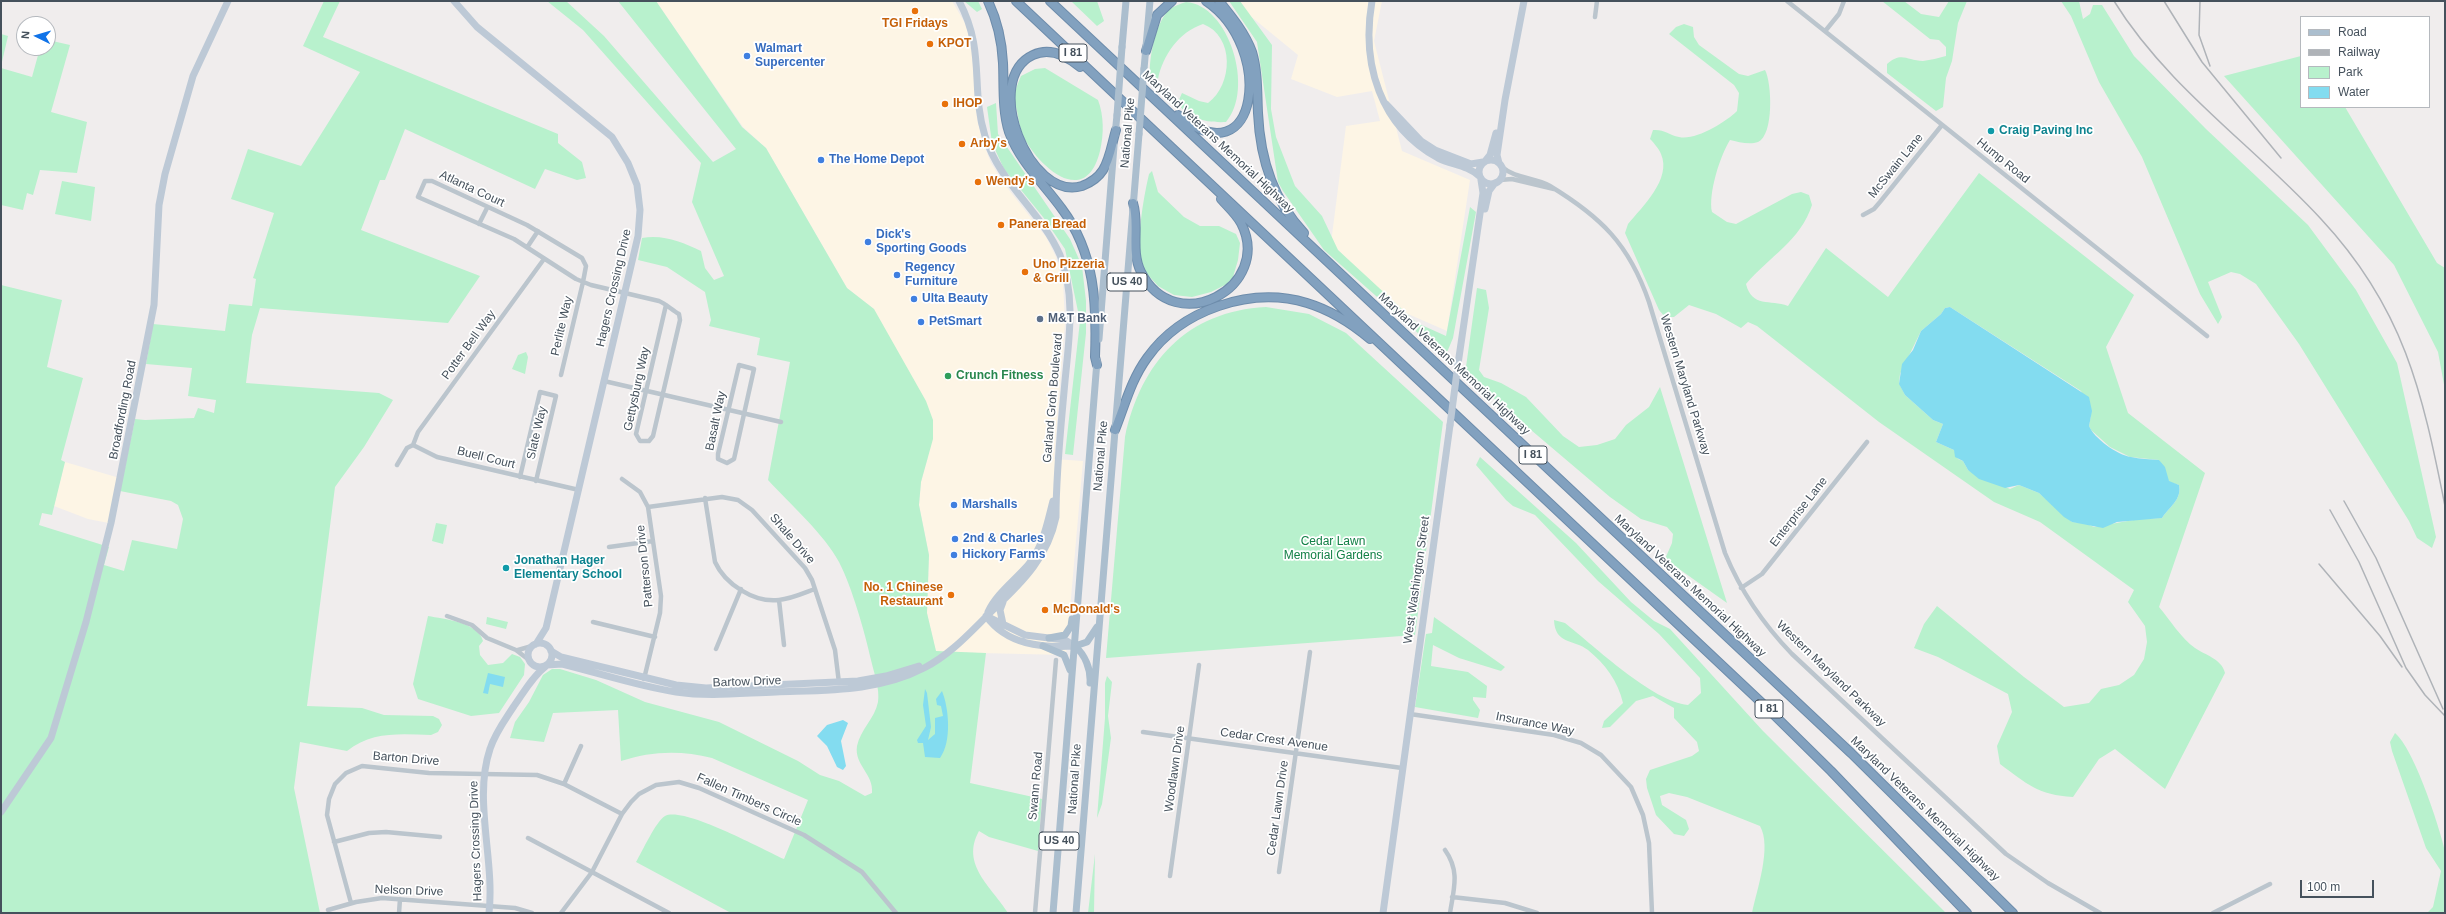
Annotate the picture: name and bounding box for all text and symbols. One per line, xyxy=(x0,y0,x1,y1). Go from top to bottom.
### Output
marker: TGI Fridays xyxy=(910,6,920,16)
north arrow xyxy=(16,16,56,56)
legend xyxy=(2300,16,2430,108)
place label: TGI Fridays xyxy=(882,17,948,31)
text: Road xyxy=(2338,25,2367,39)
text: N xyxy=(19,31,31,40)
place label: KPOT xyxy=(938,37,971,51)
marker: KPOT xyxy=(925,39,935,49)
place label: Walmart Supercenter xyxy=(755,42,825,70)
road number: I 81 xyxy=(1059,44,1087,62)
text: Railway xyxy=(2338,45,2380,59)
marker: Walmart Supercenter xyxy=(742,51,752,61)
text: Park xyxy=(2338,65,2363,79)
street label: Maryland Veterans Memorial Highway xyxy=(1139,68,1297,216)
text: Water xyxy=(2338,85,2370,99)
place label: IHOP xyxy=(953,97,982,111)
street label: National Pike xyxy=(1118,97,1138,169)
marker: IHOP xyxy=(940,99,950,109)
place label: Craig Paving Inc xyxy=(1999,124,2093,138)
marker: Craig Paving Inc xyxy=(1986,126,1996,136)
street label: McSwain Lane xyxy=(1866,131,1926,201)
street label: Hump Road xyxy=(1974,135,2032,187)
place label: Arby's xyxy=(970,137,1007,151)
marker: Arby's xyxy=(957,139,967,149)
place label: The Home Depot xyxy=(829,153,924,167)
marker: The Home Depot xyxy=(816,155,826,165)
street label: Atlanta Court xyxy=(437,168,507,210)
place label: Wendy's xyxy=(986,175,1035,189)
marker: Wendy's xyxy=(973,177,983,187)
place label: Panera Bread xyxy=(1009,218,1086,232)
marker: Panera Bread xyxy=(996,220,1006,230)
street label: Hagers Crossing Drive xyxy=(593,228,635,348)
place label: Dick's Sporting Goods xyxy=(876,228,967,256)
marker: Dick's Sporting Goods xyxy=(863,237,873,247)
place label: Uno Pizzeria & Grill xyxy=(1033,258,1104,286)
place label: Regency Furniture xyxy=(905,261,958,289)
marker: Uno Pizzeria & Grill xyxy=(1020,267,1030,277)
marker: Regency Furniture xyxy=(892,270,902,280)
road number: US 40 xyxy=(1107,273,1147,291)
street label: Maryland Veterans Memorial Highway xyxy=(1375,290,1533,438)
place label: Ulta Beauty xyxy=(922,292,988,306)
marker: Ulta Beauty xyxy=(909,294,919,304)
street label: Perlite Way xyxy=(548,295,576,357)
street label: Potter Bell Way xyxy=(439,307,499,383)
place label: M&T Bank xyxy=(1048,312,1107,326)
street label: Western Maryland Parkway xyxy=(1657,313,1713,457)
marker: M&T Bank xyxy=(1035,314,1045,324)
place label: PetSmart xyxy=(929,315,982,329)
marker: PetSmart xyxy=(916,317,926,327)
street label: Garland Groh Boulevard xyxy=(1040,333,1066,463)
street label: Gettysburg Way xyxy=(621,346,653,432)
street label: Broadfording Road xyxy=(106,359,140,461)
place label: Crunch Fitness xyxy=(956,369,1043,383)
marker: Crunch Fitness xyxy=(943,371,953,381)
street label: Basalt Way xyxy=(703,390,729,452)
street label: Slate Way xyxy=(524,405,550,461)
street label: National Pike xyxy=(1091,420,1111,492)
street label: Buell Court xyxy=(455,444,517,472)
road number: I 81 xyxy=(1519,446,1547,464)
street label: Enterprise Lane xyxy=(1767,474,1831,550)
place label: Marshalls xyxy=(962,498,1017,512)
marker: Marshalls xyxy=(949,500,959,510)
street label: Shale Drive xyxy=(766,511,818,567)
street label: Maryland Veterans Memorial Highway xyxy=(1611,512,1769,660)
street label: West Washington Street xyxy=(1401,515,1433,645)
street label: Patterson Drive xyxy=(634,524,656,608)
place label: 2nd & Charles xyxy=(963,532,1044,546)
marker: 2nd & Charles xyxy=(950,534,960,544)
park label: Cedar Lawn Memorial Gardens xyxy=(1284,535,1382,563)
place label: Hickory Farms xyxy=(962,548,1045,562)
marker: Hickory Farms xyxy=(949,550,959,560)
place label: Jonathan Hager Elementary School xyxy=(514,554,622,582)
marker: Jonathan Hager Elementary School xyxy=(501,563,511,573)
place label: No. 1 Chinese Restaurant xyxy=(864,581,943,609)
marker: No. 1 Chinese Restaurant xyxy=(946,590,956,600)
place label: McDonald's xyxy=(1053,603,1120,617)
marker: McDonald's xyxy=(1040,605,1050,615)
street label: Western Maryland Parkway xyxy=(1773,618,1889,730)
street label: Bartow Drive xyxy=(712,674,782,690)
road number: I 81 xyxy=(1755,700,1783,718)
street label: Insurance Way xyxy=(1495,709,1575,739)
street label: Woodlawn Drive xyxy=(1162,725,1188,813)
street label: Cedar Crest Avenue xyxy=(1219,725,1329,755)
street label: Maryland Veterans Memorial Highway xyxy=(1847,734,2003,884)
street label: National Pike xyxy=(1065,743,1085,815)
street label: Barton Drive xyxy=(372,749,440,769)
street label: Swann Road xyxy=(1026,751,1046,821)
street label: Cedar Lawn Drive xyxy=(1264,759,1292,857)
street label: Fallen Timbers Circle xyxy=(694,770,804,830)
street label: Hagers Crossing Drive xyxy=(467,780,485,902)
road number: US 40 xyxy=(1039,832,1079,850)
scale bar xyxy=(2302,872,2376,898)
text: 100 m xyxy=(2307,880,2340,894)
street label: Nelson Drive xyxy=(374,883,444,899)

